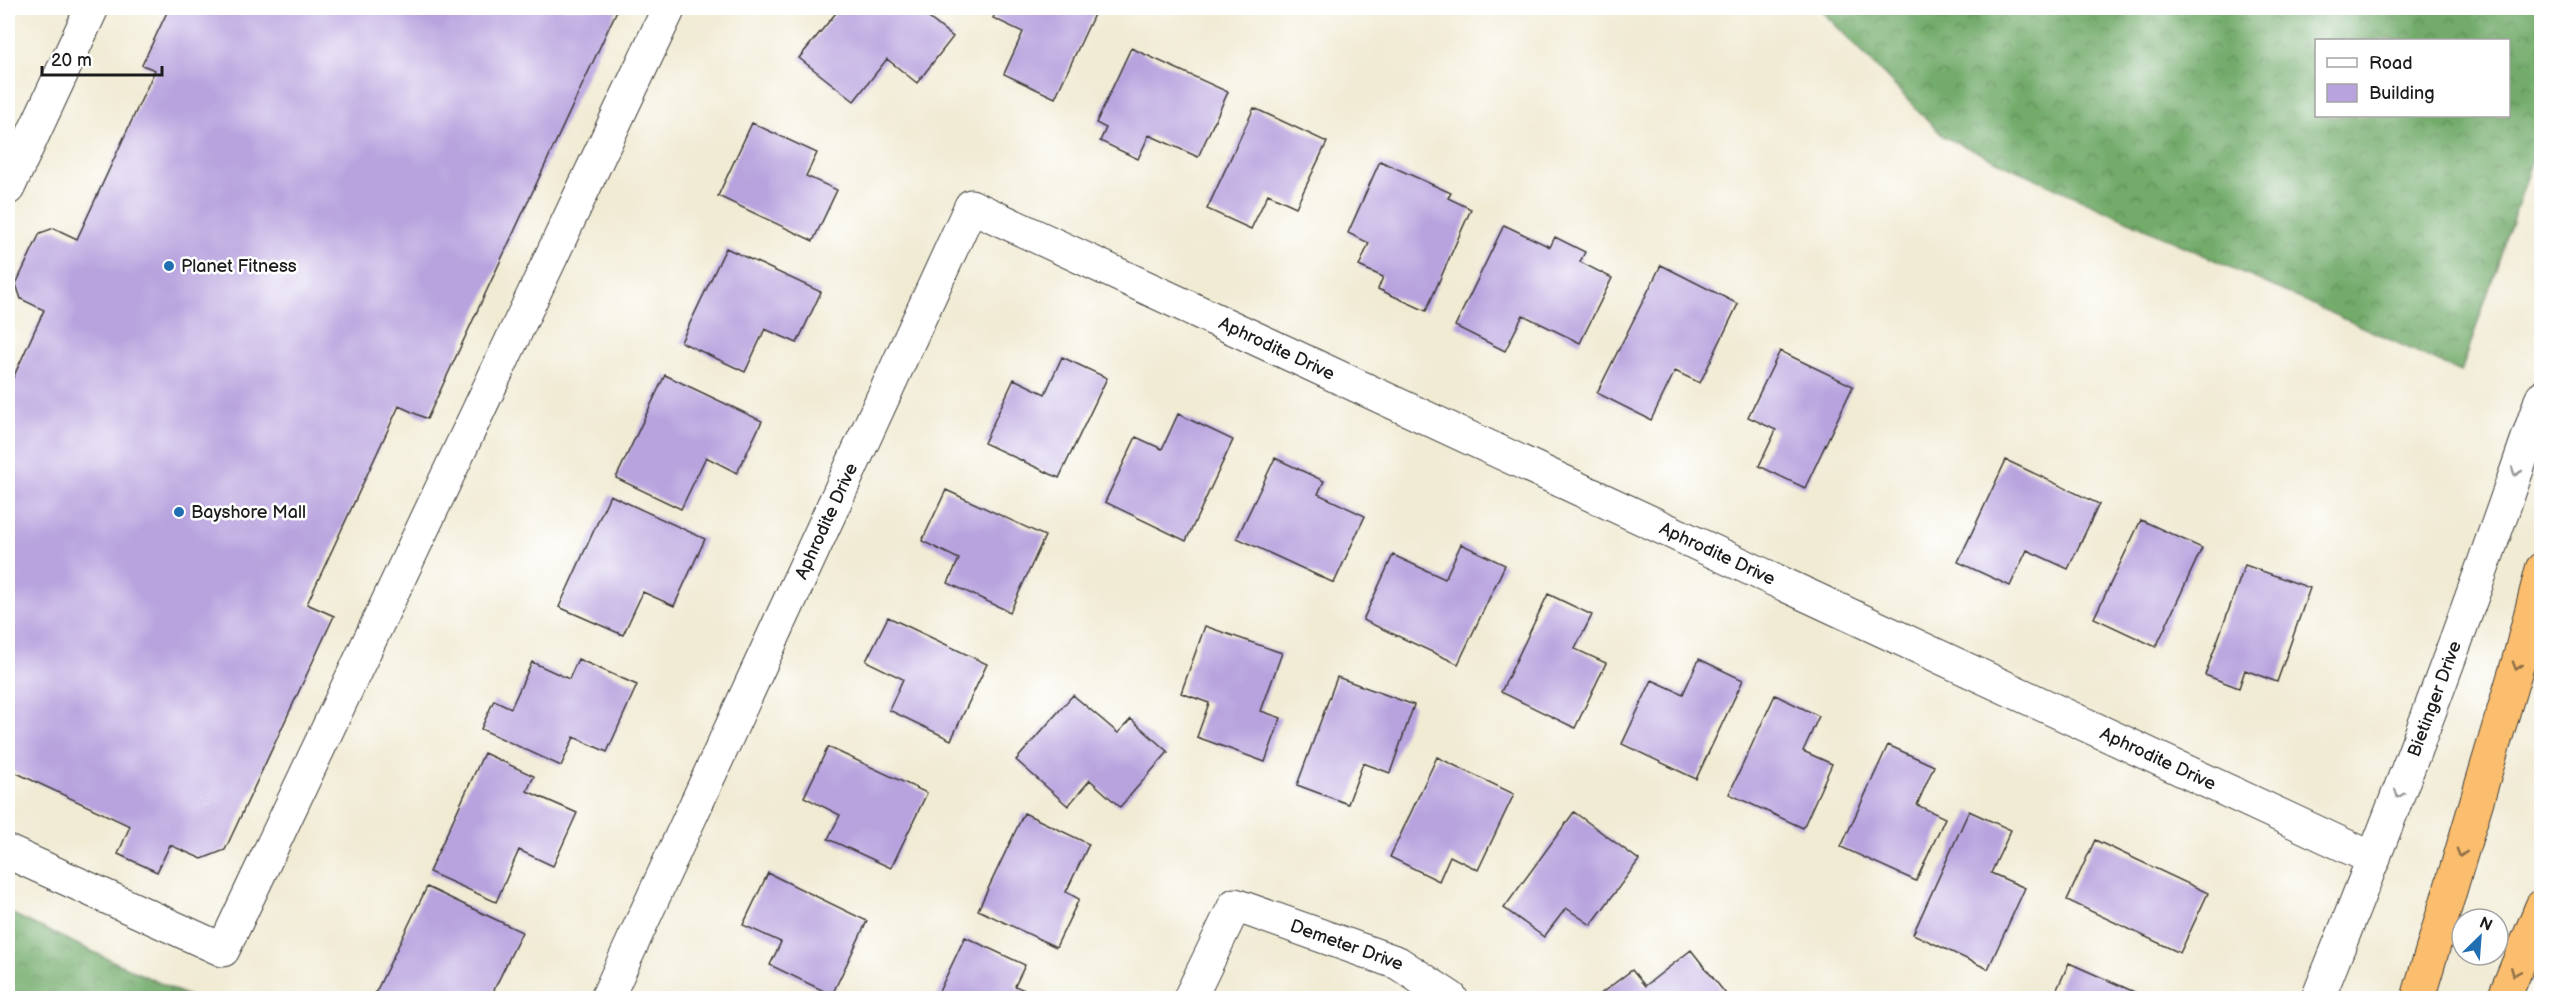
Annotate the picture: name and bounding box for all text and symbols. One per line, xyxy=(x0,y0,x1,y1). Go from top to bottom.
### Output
scale bar xyxy=(42,39,162,77)
legend xyxy=(2315,39,2510,117)
text: 20 m xyxy=(51,50,92,71)
text: Road xyxy=(2369,53,2413,74)
text: Building xyxy=(2369,83,2435,104)
place label: Planet Fitness xyxy=(181,256,297,277)
marker: Planet Fitness xyxy=(162,259,176,273)
street label: Aphrodite Drive xyxy=(1216,312,1338,384)
street label: Aphrodite Drive xyxy=(791,459,862,582)
one-way arrow xyxy=(2511,466,2523,477)
place label: Bayshore Mall xyxy=(191,502,306,523)
marker: Bayshore Mall xyxy=(172,505,186,519)
street label: Aphrodite Drive xyxy=(1656,517,1779,590)
street label: Bietinger Drive xyxy=(2403,638,2465,760)
one-way arrow xyxy=(2512,660,2524,671)
street label: Aphrodite Drive xyxy=(2097,723,2220,795)
one-way arrow xyxy=(2394,787,2406,798)
one-way arrow xyxy=(2456,847,2468,858)
north arrow xyxy=(2450,907,2510,967)
text: N xyxy=(2476,914,2495,936)
street label: Demeter Drive xyxy=(1287,915,1406,975)
one-way arrow xyxy=(2510,966,2522,977)

